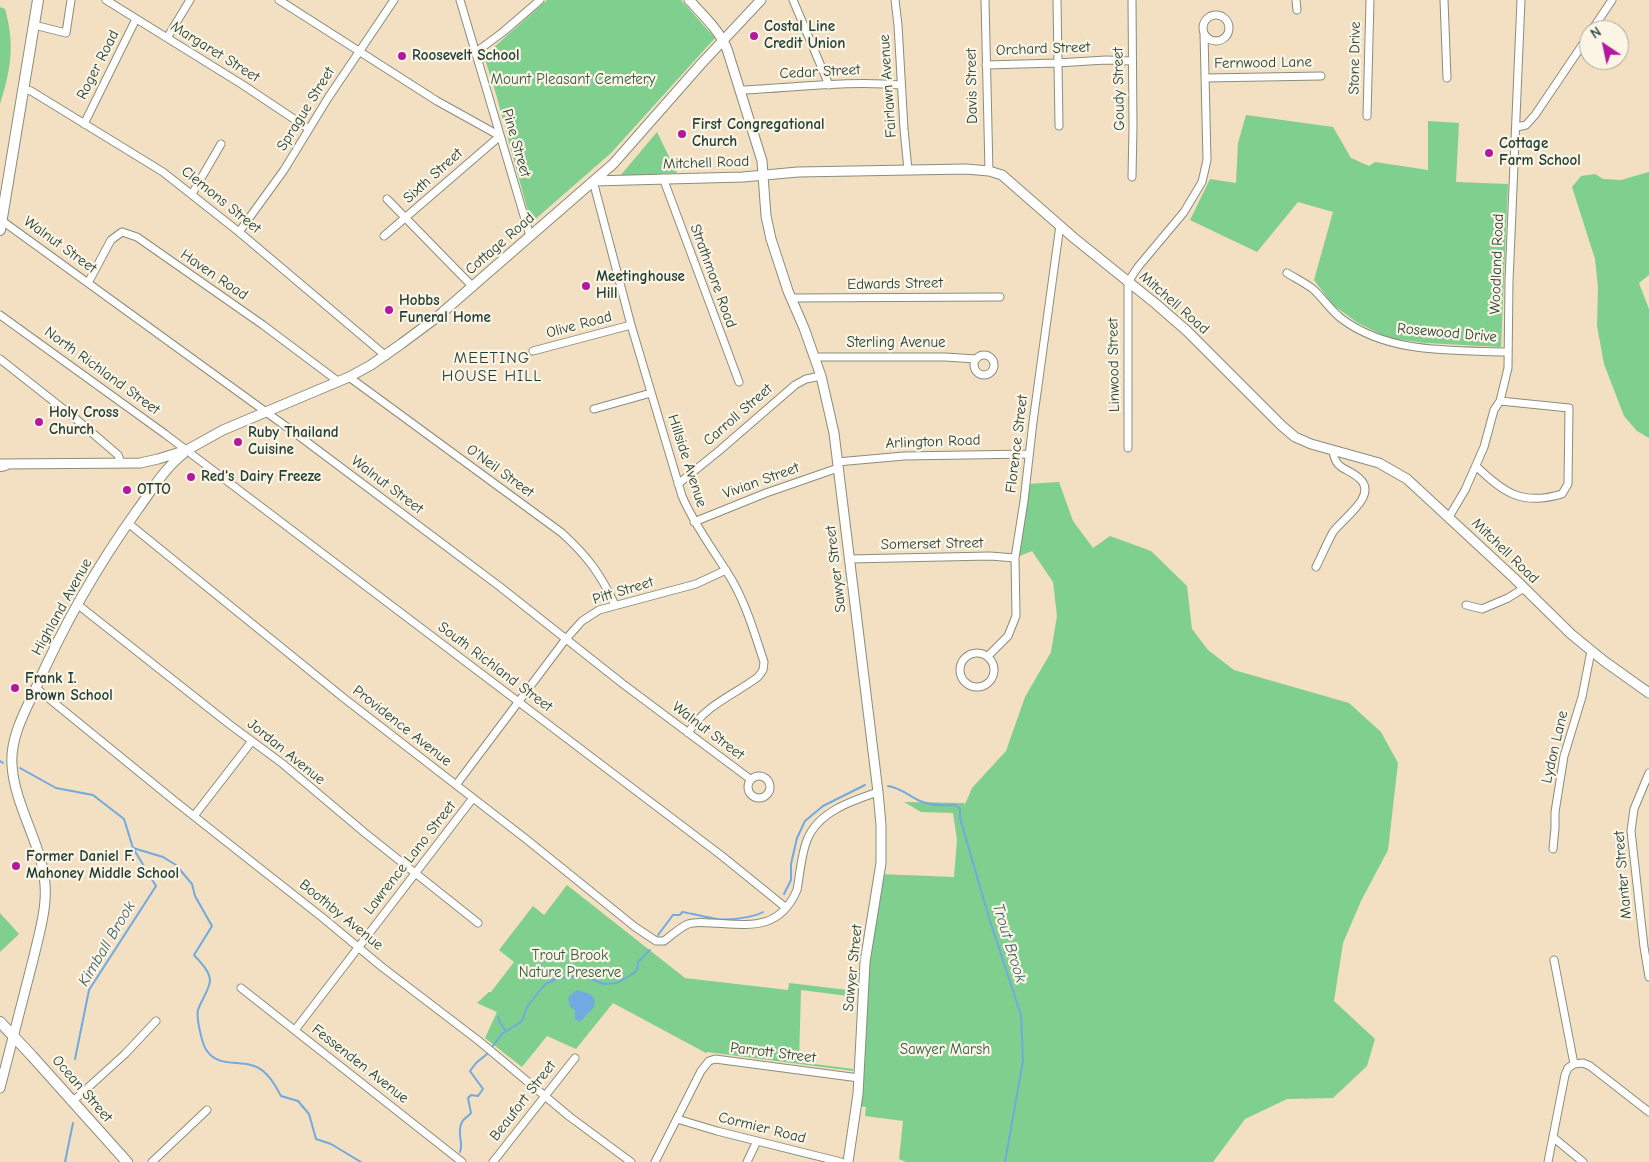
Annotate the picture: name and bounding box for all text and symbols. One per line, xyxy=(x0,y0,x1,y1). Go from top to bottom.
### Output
street label: Margaret Street xyxy=(167,17,263,87)
place label: Costal Line Credit Union xyxy=(764,18,845,53)
north arrow xyxy=(1579,20,1629,70)
street label: Stone Drive xyxy=(1345,21,1365,95)
text: N xyxy=(1587,23,1604,43)
street label: Roger Road xyxy=(73,27,123,103)
marker: Costal Line Credit Union xyxy=(748,30,760,42)
street label: Fairlawn Avenue xyxy=(875,34,901,138)
street label: Orchard Street xyxy=(996,38,1090,60)
place label: Roosevelt School xyxy=(412,47,519,65)
street label: Goudy Street xyxy=(1109,47,1129,131)
street label: Davis Street xyxy=(962,48,982,124)
marker: Roosevelt School xyxy=(396,50,408,62)
street label: Fernwood Lane xyxy=(1214,53,1312,73)
street label: Cedar Street xyxy=(779,61,861,83)
street label: Sprague Street xyxy=(273,64,339,154)
park label: Mount Pleasant Cemetery xyxy=(491,71,655,89)
street label: Pine Street xyxy=(498,107,534,179)
place label: First Congregational Church xyxy=(692,116,825,151)
marker: First Congregational Church xyxy=(676,128,688,140)
place label: Cottage Farm School xyxy=(1499,135,1581,170)
street label: Sixth Street xyxy=(400,145,466,207)
marker: Cottage Farm School xyxy=(1483,147,1495,159)
street label: Mitchell Road xyxy=(662,152,750,174)
street label: Clemons Street xyxy=(177,162,265,238)
street label: Cottage Road xyxy=(462,209,538,279)
street label: Walnut Street xyxy=(20,212,100,278)
street label: Woodland Road xyxy=(1486,213,1508,315)
street label: Strathmore Road xyxy=(686,222,740,330)
street label: Haven Road xyxy=(177,246,251,304)
place label: Meetinghouse Hill xyxy=(596,268,685,303)
street label: Mitchell Road xyxy=(1135,268,1213,338)
street label: Edwards Street xyxy=(847,274,943,294)
marker: Meetinghouse Hill xyxy=(580,280,592,292)
place label: Hobbs Funeral Home xyxy=(399,292,491,327)
marker: Hobbs Funeral Home xyxy=(383,304,395,316)
street label: Olive Road xyxy=(544,308,614,342)
street label: Linwood Street xyxy=(1104,318,1124,412)
street label: Rosewood Drive xyxy=(1396,320,1498,346)
street label: North Richland Street xyxy=(41,323,163,419)
street label: Sterling Avenue xyxy=(846,334,946,352)
district label: MEETING HOUSE HILL xyxy=(440,348,544,386)
street label: Carroll Street xyxy=(700,380,776,450)
street label: Florence Street xyxy=(1002,394,1032,494)
place label: Holy Cross Church xyxy=(49,404,119,439)
street label: Hillside Avenue xyxy=(664,412,710,510)
marker: Holy Cross Church xyxy=(33,416,45,428)
place label: Ruby Thailand Cuisine xyxy=(248,424,339,459)
street label: Arlington Road xyxy=(885,431,981,453)
marker: Ruby Thailand Cuisine xyxy=(232,436,244,448)
street label: O'Neil Street xyxy=(463,440,537,502)
street label: Walnut Street xyxy=(347,452,427,518)
street label: Vivian Street xyxy=(720,459,802,503)
place label: Red's Dairy Freeze xyxy=(201,468,321,486)
marker: Red's Dairy Freeze xyxy=(185,471,197,483)
place label: OTTO xyxy=(137,481,171,499)
marker: OTTO xyxy=(121,484,133,496)
street label: Mitchell Road xyxy=(1468,514,1542,588)
street label: Sawyer Street xyxy=(822,524,850,614)
street label: Somerset Street xyxy=(881,534,983,554)
street label: Highland Avenue xyxy=(28,555,96,659)
street label: Pitt Street xyxy=(590,573,656,609)
street label: South Richland Street xyxy=(434,618,556,716)
place label: Frank I. Brown School xyxy=(25,670,113,705)
marker: Frank I. Brown School xyxy=(9,682,21,694)
street label: Providence Avenue xyxy=(349,682,455,770)
street label: Walnut Street xyxy=(668,698,748,764)
street label: Lydon Lane xyxy=(1538,709,1572,785)
street label: Jordan Avenue xyxy=(243,715,329,789)
street label: Lawrence Lano Street xyxy=(360,798,460,918)
street label: Manter Street xyxy=(1610,830,1636,920)
place label: Former Daniel F. Mahoney Middle School xyxy=(26,848,179,883)
marker: Former Daniel F. Mahoney Middle School xyxy=(10,860,22,872)
street label: Boothby Avenue xyxy=(295,876,387,954)
water label: Kimball Brook xyxy=(74,898,140,990)
water label: Trout Brook xyxy=(988,901,1030,985)
street label: Sawyer Street xyxy=(839,924,867,1012)
park label: Trout Brook Nature Preserve xyxy=(519,947,621,982)
street label: Fessenden Avenue xyxy=(308,1021,412,1107)
street label: Parrott Street xyxy=(729,1039,817,1067)
park label: Sawyer Marsh xyxy=(900,1041,990,1059)
street label: Ocean Street xyxy=(48,1052,116,1126)
street label: Beaufort Street xyxy=(486,1057,560,1145)
street label: Cormier Road xyxy=(716,1108,808,1148)

